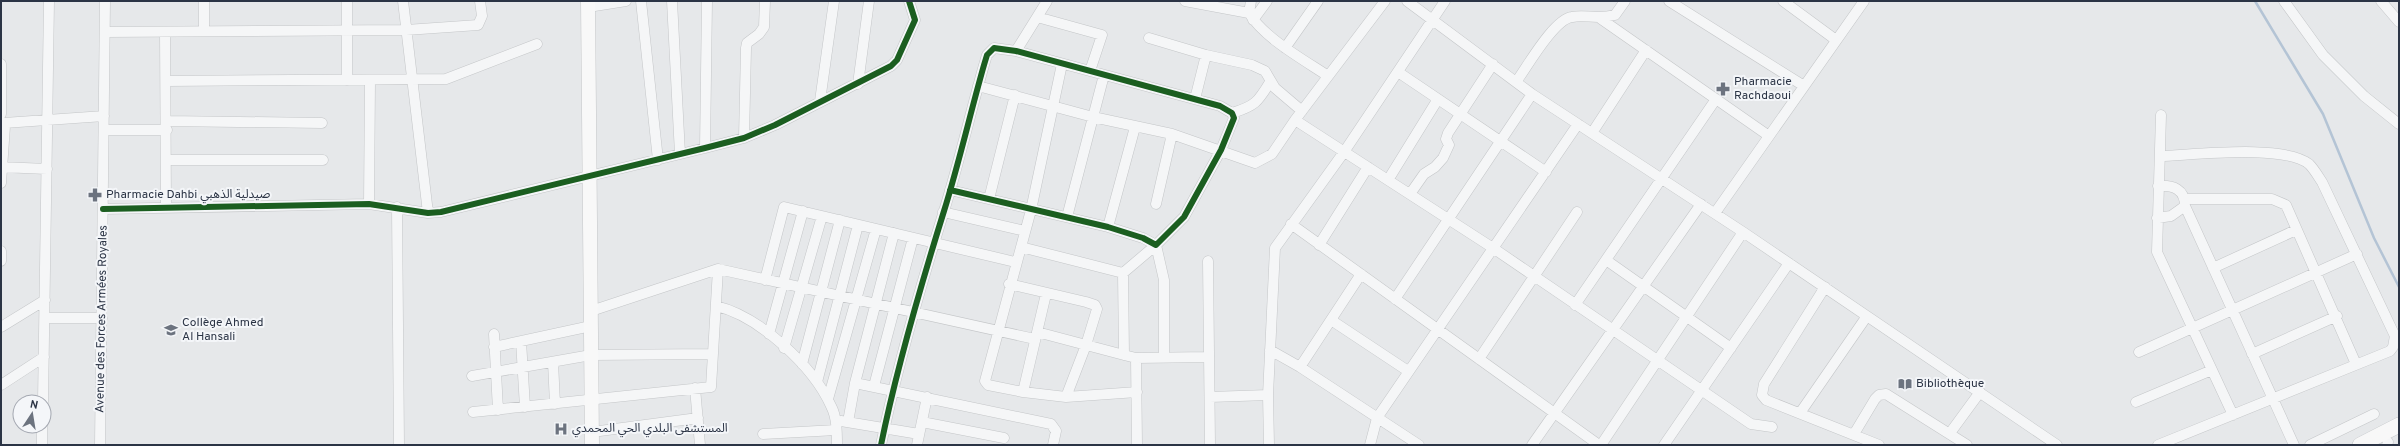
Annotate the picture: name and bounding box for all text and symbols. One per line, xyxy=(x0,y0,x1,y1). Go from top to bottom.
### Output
place label: Pharmacie Rachdaoui xyxy=(1734,74,1792,104)
pharmacy icon: Pharmacie Rachdaoui xyxy=(1715,81,1731,97)
pharmacy icon: Pharmacie Dahbi صيدلية الذهبي xyxy=(87,187,103,203)
place label: Pharmacie Dahbi صيدلية الذهبي xyxy=(106,187,270,204)
street label: Avenue des Forces Armées Royales xyxy=(92,225,112,413)
place label: Collège Ahmed Al Hansali xyxy=(182,315,264,345)
school or university icon: Collège Ahmed Al Hansali xyxy=(163,322,179,338)
library icon: Bibliothèque xyxy=(1897,376,1913,392)
place label: Bibliothèque xyxy=(1916,376,1984,392)
north arrow xyxy=(12,394,52,434)
text: N xyxy=(29,398,39,413)
hospital icon: المستشفى البلدي الحي المحمدي xyxy=(553,421,569,437)
place label: المستشفى البلدي الحي المحمدي xyxy=(572,421,728,438)

